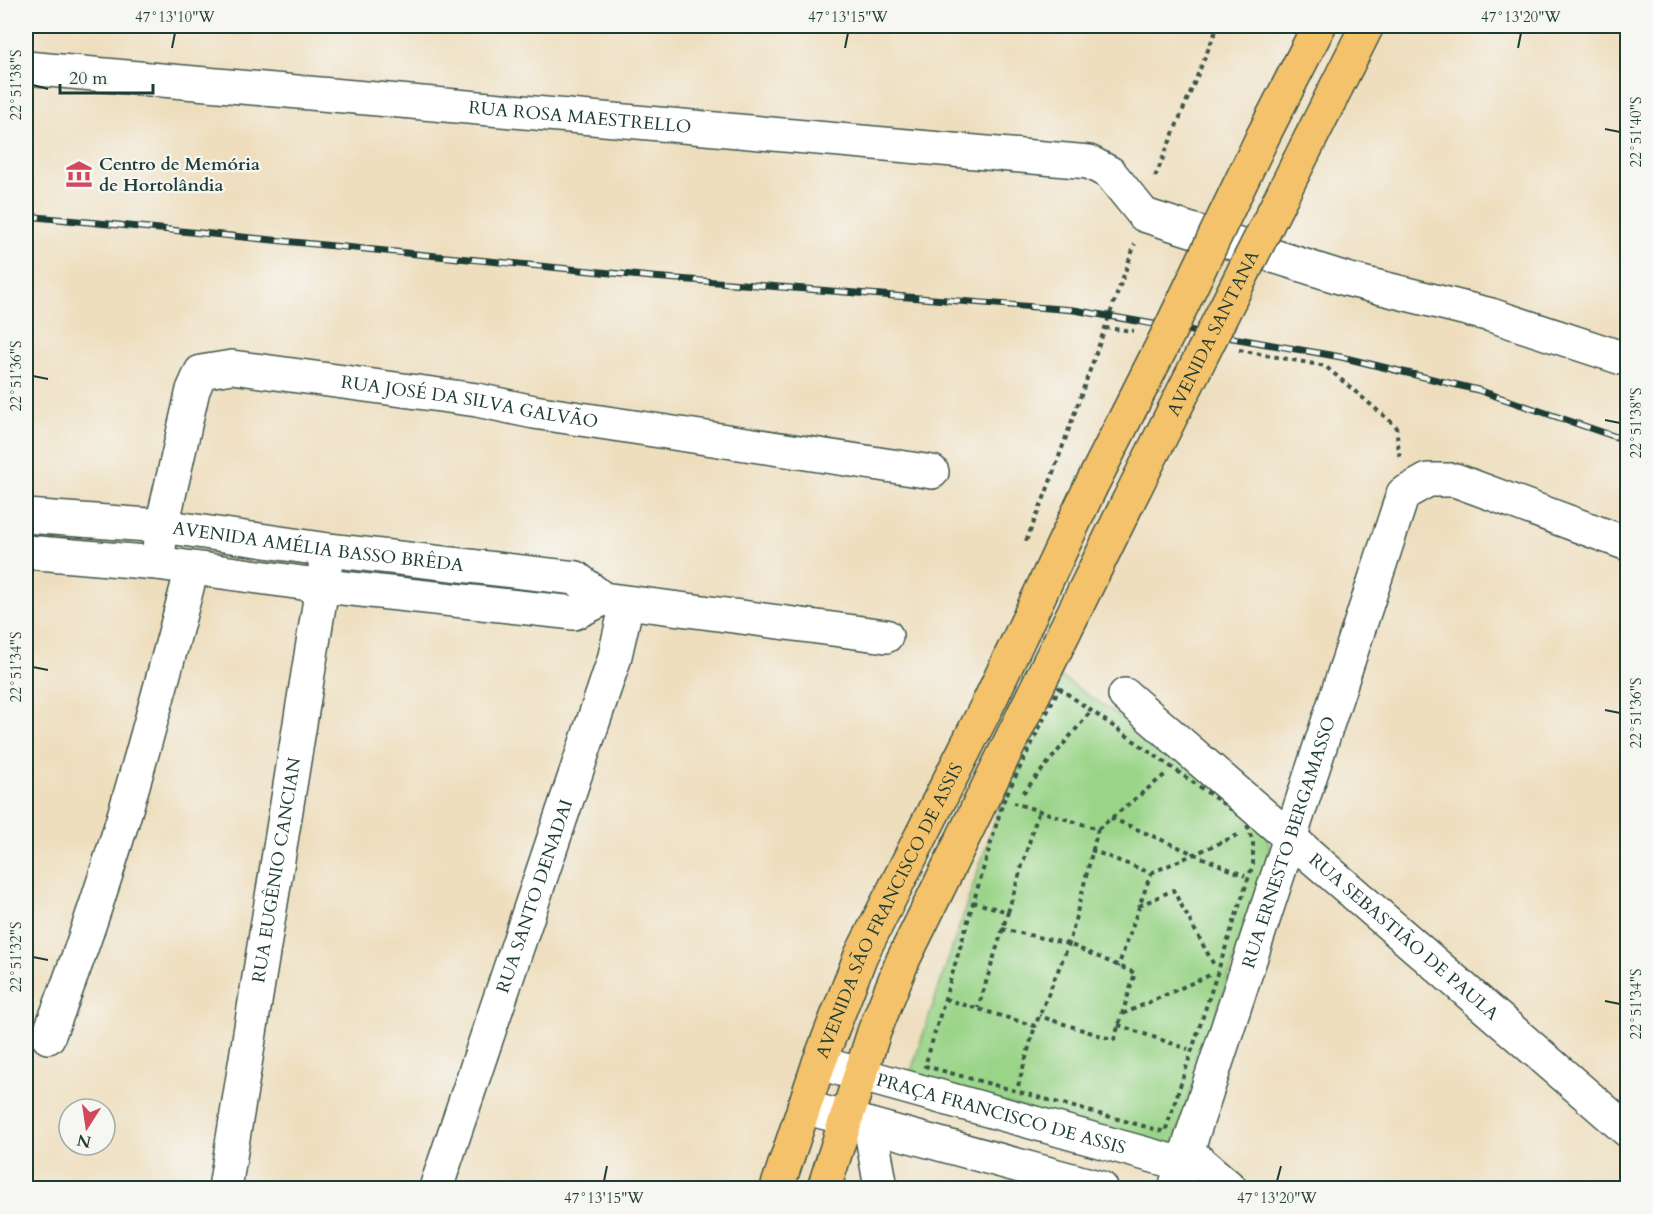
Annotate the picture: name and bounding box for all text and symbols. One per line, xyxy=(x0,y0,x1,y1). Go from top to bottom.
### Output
text: 47°13'10"W xyxy=(135,7,215,27)
text: 47°13'15"W xyxy=(808,7,888,27)
text: 47°13'20"W xyxy=(1481,7,1561,27)
text: 22°51'38"S xyxy=(6,50,26,120)
scale bar xyxy=(60,57,153,95)
text: 20 m xyxy=(69,66,108,91)
street label: RUA ROSA MAESTRELLO xyxy=(467,95,692,139)
text: 22°51'40"S xyxy=(1626,97,1646,167)
place label: Centro de Memória de Hortolândia xyxy=(99,152,260,198)
museum icon: Centro de Memória de Hortolândia xyxy=(64,159,94,189)
street label: AVENIDA SANTANA xyxy=(1161,246,1265,420)
text: 22°51'36"S xyxy=(6,341,26,411)
street label: RUA JOSÉ DA SILVA GALVÃO xyxy=(339,369,600,434)
text: 22°51'38"S xyxy=(1626,388,1646,458)
street label: AVENIDA AMÉLIA BASSO BRÊDA xyxy=(171,515,465,578)
text: 22°51'34"S xyxy=(6,632,26,702)
text: 22°51'36"S xyxy=(1626,678,1646,748)
street label: RUA ERNESTO BERGAMASSO xyxy=(1236,713,1342,971)
street label: RUA EUGÊNIO CANCIAN xyxy=(246,755,307,985)
street label: AVENIDA SÃO FRANCISCO DE ASSIS xyxy=(810,758,969,1062)
street label: RUA SANTO DENADAI xyxy=(490,796,579,996)
street label: RUA SEBASTIÃO DE PAULA xyxy=(1303,847,1504,1026)
text: 22°51'32"S xyxy=(6,922,26,992)
text: 22°51'34"S xyxy=(1626,969,1646,1039)
street label: PRAÇA FRANCISCO DE ASSIS xyxy=(873,1067,1129,1160)
north arrow xyxy=(57,1097,117,1157)
text: N xyxy=(75,1128,93,1153)
text: 47°13'15"W xyxy=(564,1188,644,1208)
text: 47°13'20"W xyxy=(1237,1188,1317,1208)

